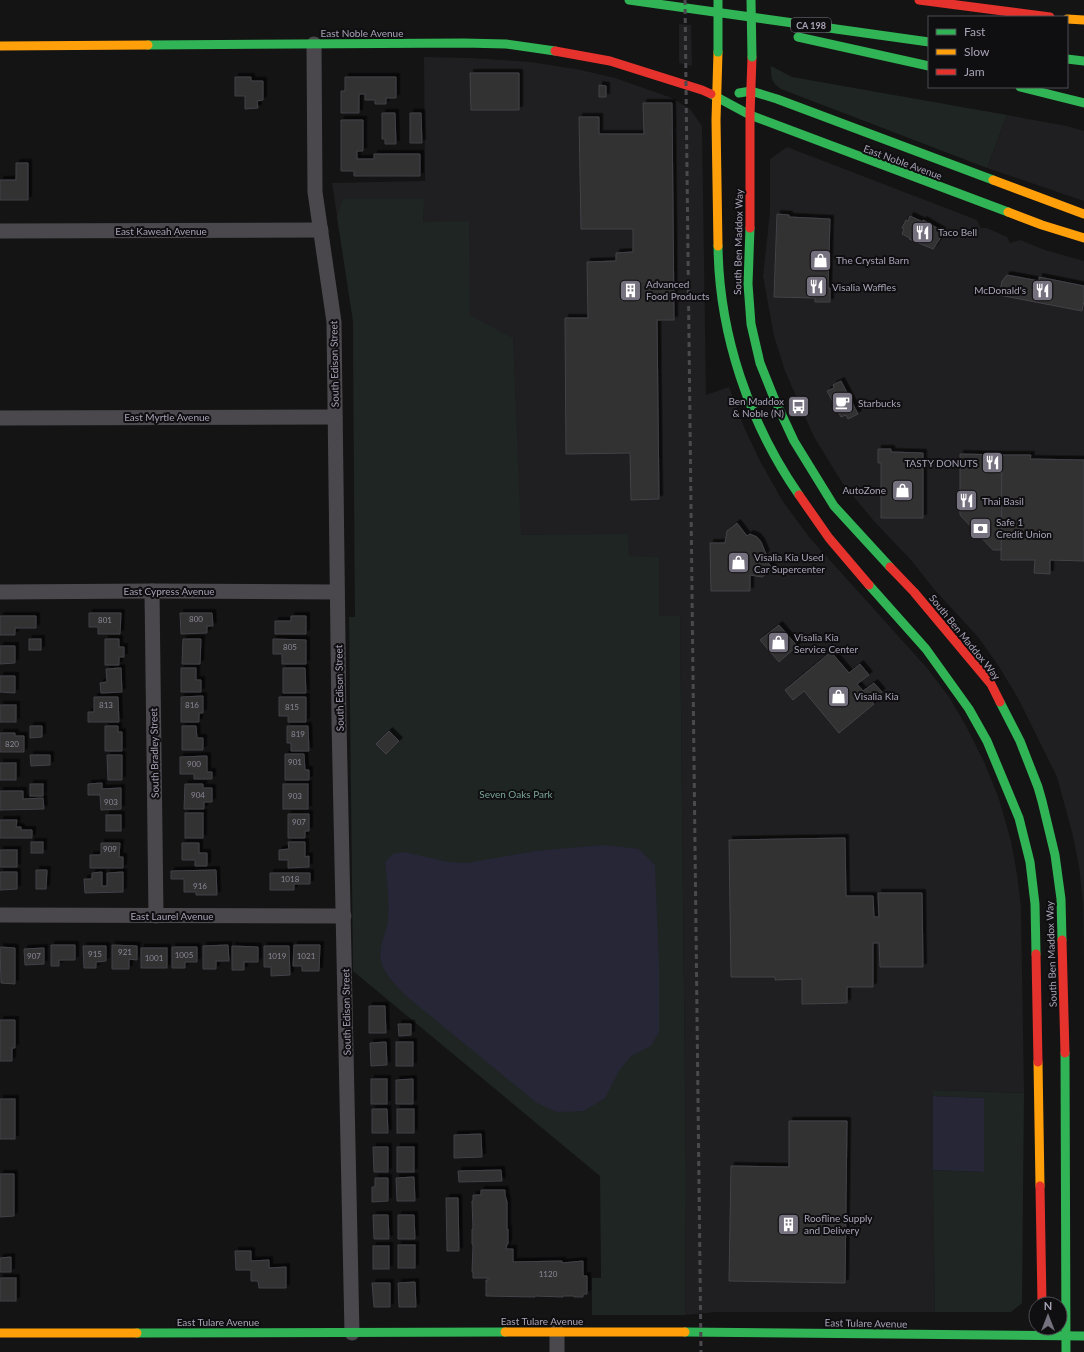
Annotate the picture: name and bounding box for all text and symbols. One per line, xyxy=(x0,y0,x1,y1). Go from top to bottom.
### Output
legend xyxy=(928,16,1068,88)
road number: CA 198 xyxy=(791,18,831,32)
text: Fast xyxy=(964,24,986,39)
street label: East Noble Avenue xyxy=(321,27,403,39)
text: Slow xyxy=(964,44,990,59)
text: Jam xyxy=(964,64,985,79)
street label: East Noble Avenue xyxy=(862,142,944,182)
street label: South Ben Maddox Way xyxy=(731,188,745,295)
restaurant icon: Taco Bell xyxy=(909,219,935,245)
street label: East Kaweah Avenue xyxy=(115,225,207,237)
place label: Taco Bell xyxy=(938,226,977,238)
shop icon: The Crystal Barn xyxy=(807,247,833,273)
place label: The Crystal Barn xyxy=(836,254,909,266)
restaurant icon: Visalia Waffles xyxy=(804,274,830,300)
building icon: Advanced Food Products xyxy=(618,277,644,303)
restaurant icon: McDonald's xyxy=(1029,277,1055,303)
place label: Advanced Food Products xyxy=(646,278,710,302)
place label: Visalia Waffles xyxy=(832,281,896,293)
place label: McDonald's xyxy=(974,284,1026,296)
street label: South Edison Street xyxy=(327,320,341,407)
cafe icon: Starbucks xyxy=(830,390,856,416)
bus stop icon: Ben Maddox & Noble (N) xyxy=(786,394,812,420)
place label: Ben Maddox & Noble (N) xyxy=(728,395,784,419)
place label: Starbucks xyxy=(858,397,901,409)
street label: East Myrtle Avenue xyxy=(124,411,210,423)
restaurant icon: TASTY DONUTS xyxy=(980,450,1006,476)
place label: TASTY DONUTS xyxy=(904,457,978,469)
shop icon: AutoZone xyxy=(889,477,915,503)
place label: AutoZone xyxy=(842,484,886,496)
restaurant icon: Thai Basil xyxy=(953,488,979,514)
place label: Thai Basil xyxy=(982,495,1024,507)
bank icon: Safe 1 Credit Union xyxy=(968,515,994,541)
place label: Safe 1 Credit Union xyxy=(996,516,1052,540)
shop icon: Visalia Kia Used Car Supercenter xyxy=(726,550,752,576)
place label: Visalia Kia Used Car Supercenter xyxy=(754,551,825,575)
street label: East Cypress Avenue xyxy=(123,585,215,597)
street label: South Ben Maddox Way xyxy=(927,592,1004,683)
house number: 800 xyxy=(189,614,203,624)
house number: 801 xyxy=(98,615,112,625)
shop icon: Visalia Kia Service Center xyxy=(766,630,792,656)
place label: Visalia Kia Service Center xyxy=(794,631,859,655)
house number: 805 xyxy=(283,642,297,652)
street label: South Edison Street xyxy=(332,644,346,731)
shop icon: Visalia Kia xyxy=(825,683,851,709)
place label: Visalia Kia xyxy=(854,690,899,702)
house number: 813 xyxy=(99,700,113,710)
house number: 816 xyxy=(185,700,199,710)
house number: 815 xyxy=(285,702,299,712)
street label: South Bradley Street xyxy=(147,707,161,798)
house number: 819 xyxy=(291,729,305,739)
house number: 820 xyxy=(5,739,19,749)
house number: 901 xyxy=(288,757,302,767)
house number: 900 xyxy=(187,759,201,769)
park label: Seven Oaks Park xyxy=(479,788,554,800)
house number: 904 xyxy=(191,790,205,800)
house number: 903 xyxy=(288,791,302,801)
house number: 903 xyxy=(104,797,118,807)
house number: 907 xyxy=(292,817,306,827)
house number: 909 xyxy=(103,844,117,854)
house number: 1018 xyxy=(281,874,300,884)
house number: 916 xyxy=(193,881,207,891)
street label: South Ben Maddox Way xyxy=(1043,900,1059,1007)
street label: East Laurel Avenue xyxy=(130,910,214,922)
house number: 921 xyxy=(118,947,132,957)
house number: 915 xyxy=(88,949,102,959)
house number: 1005 xyxy=(175,950,194,960)
house number: 907 xyxy=(27,951,41,961)
house number: 1019 xyxy=(268,951,287,961)
house number: 1021 xyxy=(297,951,316,961)
house number: 1001 xyxy=(145,953,164,963)
street label: South Edison Street xyxy=(339,968,353,1055)
building icon: Roofline Supply and Delivery xyxy=(775,1211,801,1237)
place label: Roofline Supply and Delivery xyxy=(804,1212,873,1236)
house number: 1120 xyxy=(539,1269,558,1279)
north arrow xyxy=(1028,1296,1068,1336)
text: N xyxy=(1044,1299,1052,1312)
street label: East Tulare Avenue xyxy=(501,1315,583,1327)
street label: East Tulare Avenue xyxy=(177,1316,259,1328)
street label: East Tulare Avenue xyxy=(825,1316,907,1330)

